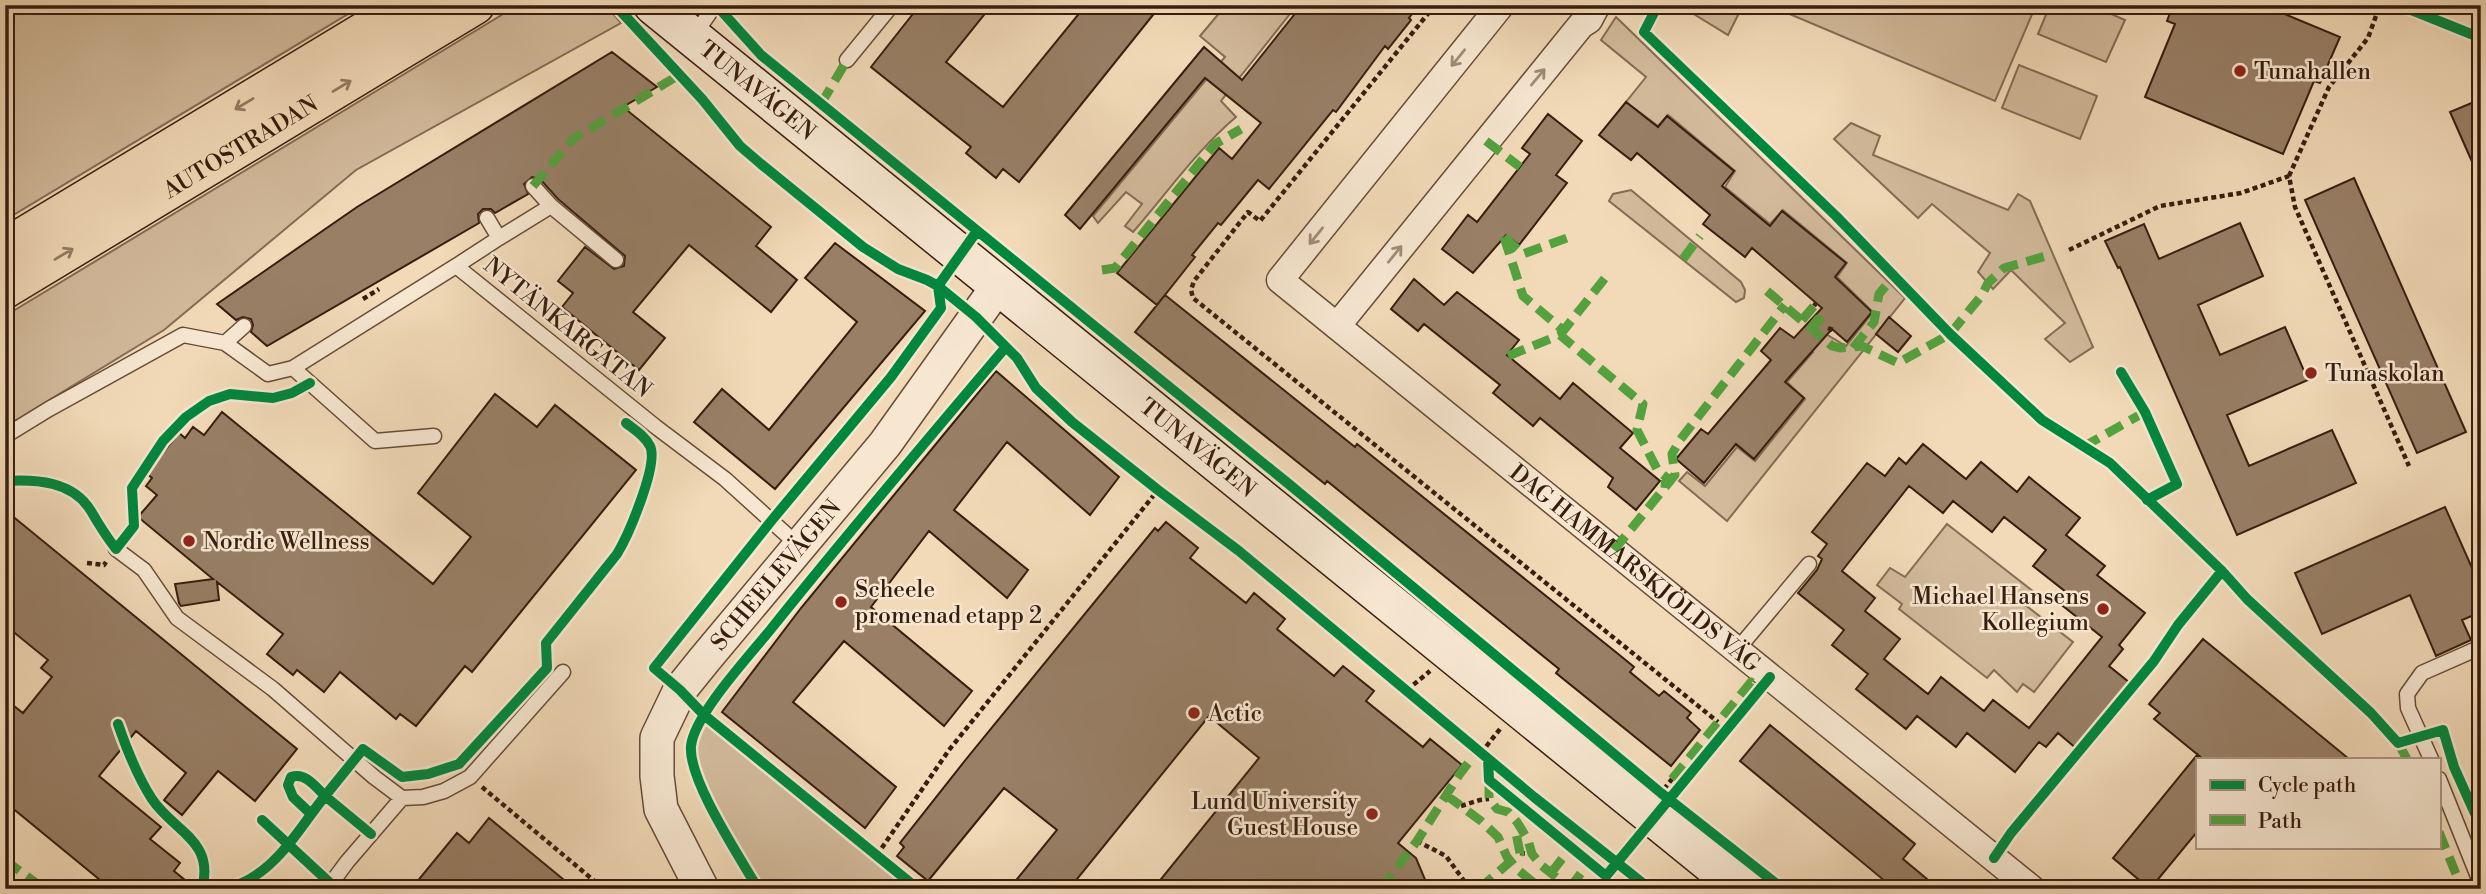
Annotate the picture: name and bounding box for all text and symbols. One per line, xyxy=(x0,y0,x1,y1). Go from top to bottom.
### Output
street label: TUNAVÄGEN xyxy=(693,35,821,146)
one-way arrow xyxy=(1451,49,1466,67)
place label: Tunahallen xyxy=(2254,58,2371,86)
marker: Tunahallen xyxy=(2232,63,2248,79)
one-way arrow xyxy=(1530,68,1546,86)
one-way arrow xyxy=(332,78,352,92)
street label: AUTOSTRADAN xyxy=(158,90,323,206)
one-way arrow xyxy=(235,97,255,111)
one-way arrow xyxy=(1308,226,1324,244)
one-way arrow xyxy=(1387,245,1403,263)
one-way arrow xyxy=(53,247,73,261)
street label: NYTÄNKARGATAN xyxy=(478,250,658,404)
place label: Tunaskolan xyxy=(2325,360,2445,388)
marker: Tunaskolan xyxy=(2303,365,2319,381)
street label: TUNAVÄGEN xyxy=(1134,393,1261,504)
street label: DAG HAMMARSKJÖLDS VÄG xyxy=(1504,459,1766,678)
street label: SCHEELEVÄGEN xyxy=(705,494,847,657)
place label: Nordic Wellness xyxy=(203,528,370,556)
marker: Nordic Wellness xyxy=(181,533,197,549)
place label: Scheele promenad etapp 2 xyxy=(855,576,1042,630)
place label: Michael Hansens Kollegium xyxy=(1912,583,2089,637)
marker: Scheele promenad etapp 2 xyxy=(833,594,849,610)
marker: Michael Hansens Kollegium xyxy=(2095,601,2111,617)
place label: Actic xyxy=(1207,700,1262,728)
marker: Actic xyxy=(1186,705,1202,721)
legend xyxy=(2196,758,2440,848)
text: Cycle path xyxy=(2258,773,2357,799)
place label: Lund University Guest House xyxy=(1191,788,1359,842)
marker: Lund University Guest House xyxy=(1364,806,1380,822)
text: Path xyxy=(2258,809,2303,835)

